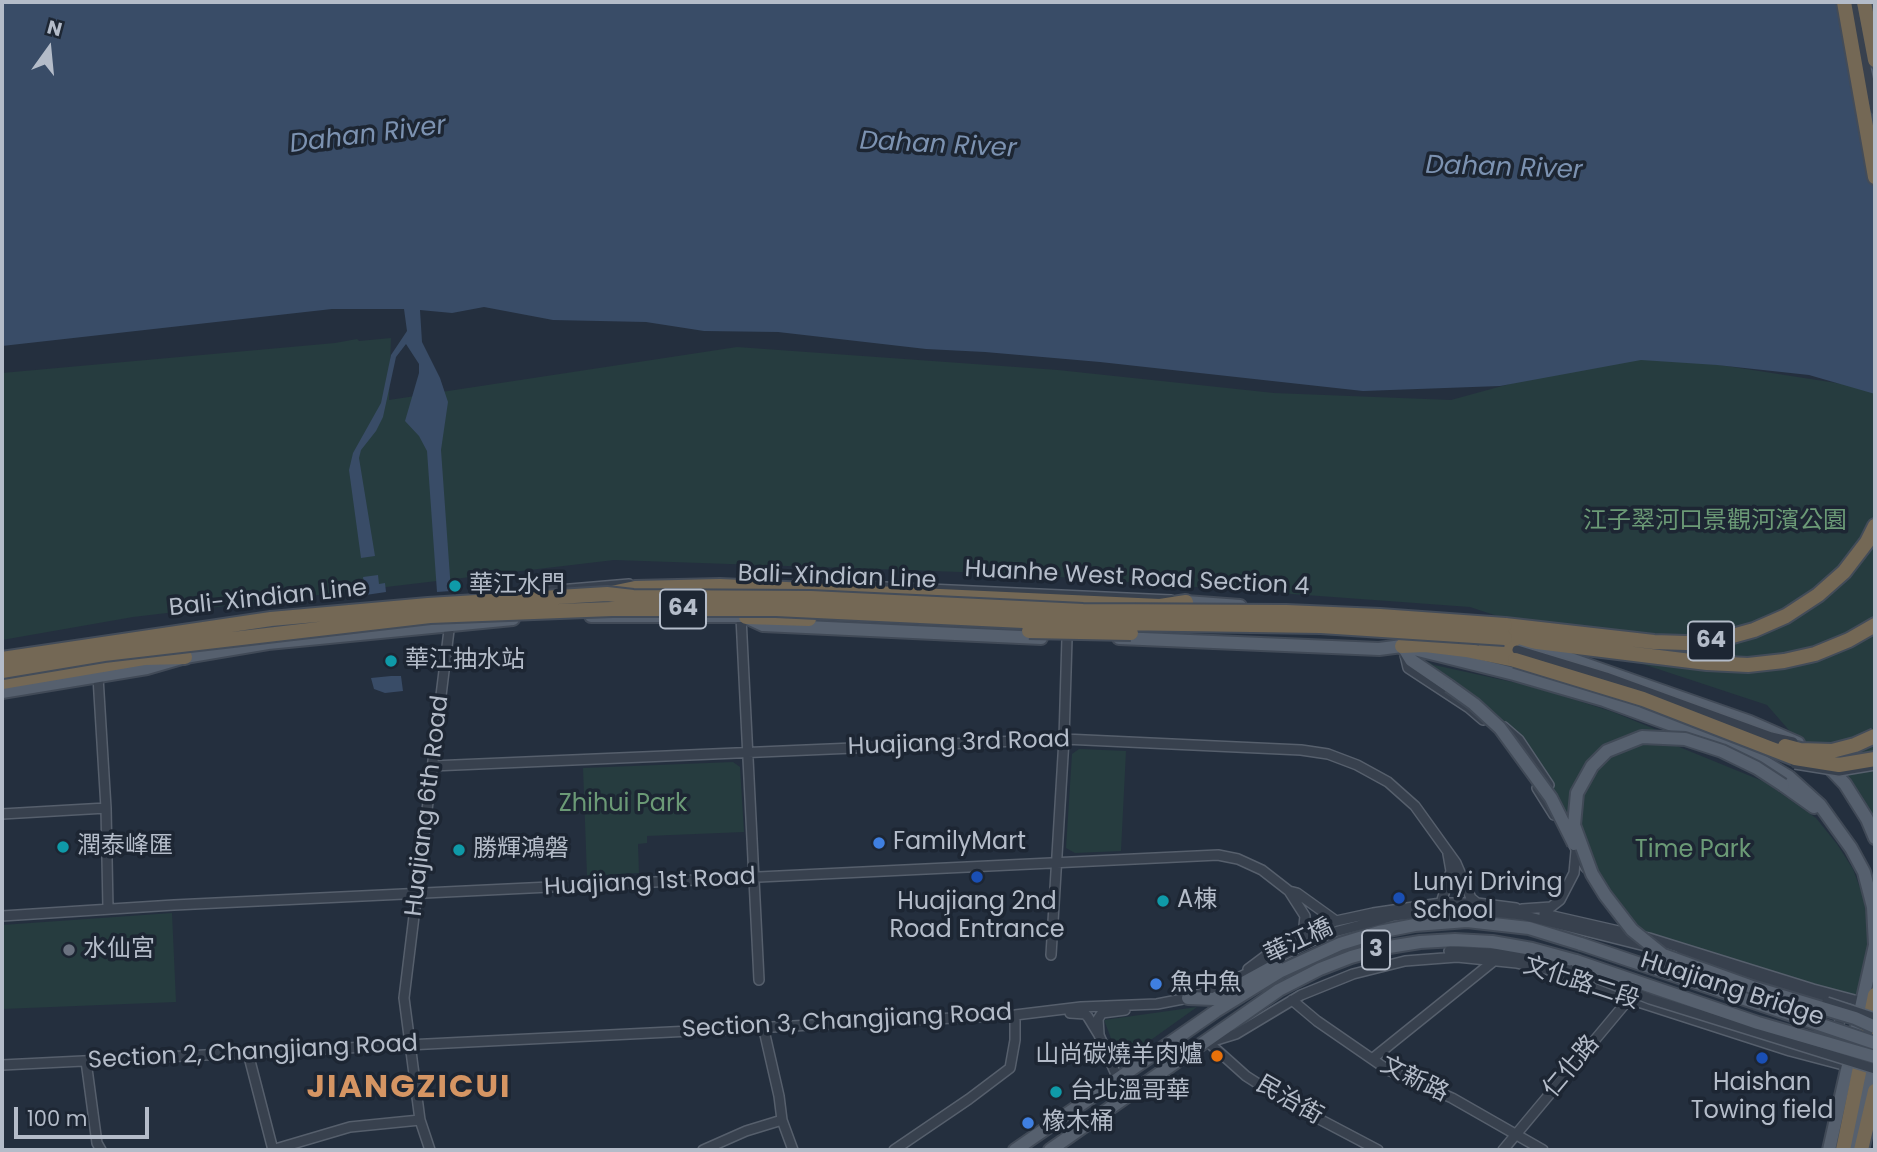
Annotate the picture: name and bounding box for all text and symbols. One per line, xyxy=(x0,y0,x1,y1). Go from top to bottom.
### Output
text: N xyxy=(44,13,65,43)
north arrow xyxy=(14,14,84,84)
water label: Dahan River xyxy=(288,111,448,161)
water label: Dahan River xyxy=(859,126,1017,166)
water label: Dahan River xyxy=(1425,151,1583,187)
park label: 江子翠河口景觀河濱公園 xyxy=(1583,508,1847,536)
street label: Huanhe West Road Section 4 xyxy=(964,556,1310,602)
street label: Bali-Xindian Line xyxy=(737,560,937,596)
place label: 華江水門 xyxy=(469,572,565,600)
street label: Bali-Xindian Line xyxy=(168,574,368,624)
marker: 華江水門 xyxy=(447,578,463,594)
road number: 64 xyxy=(660,590,706,628)
road number: 64 xyxy=(1688,622,1734,660)
place label: 華江抽水站 xyxy=(405,647,525,675)
marker: 華江抽水站 xyxy=(383,653,399,669)
street label: Huajiang 6th Road xyxy=(400,694,456,918)
street label: Huajiang 3rd Road xyxy=(847,726,1071,762)
park label: Zhihui Park xyxy=(559,791,687,819)
place label: FamilyMart xyxy=(893,829,1026,857)
place label: 潤泰峰匯 xyxy=(77,833,173,861)
marker: FamilyMart xyxy=(871,835,887,851)
place label: 勝輝鴻磐 xyxy=(473,836,569,864)
park label: Time Park xyxy=(1635,837,1751,865)
marker: 潤泰峰匯 xyxy=(55,839,71,855)
marker: 勝輝鴻磐 xyxy=(451,842,467,858)
street label: Huajiang 1st Road xyxy=(543,863,757,903)
marker: Huajiang 2nd Road Entrance xyxy=(969,869,985,885)
place label: Lunyi Driving School xyxy=(1413,870,1563,926)
place label: A棟 xyxy=(1177,887,1217,915)
place label: Huajiang 2nd Road Entrance xyxy=(889,889,1065,945)
marker: Lunyi Driving School xyxy=(1391,890,1407,906)
marker: A棟 xyxy=(1155,893,1171,909)
street label: 華江橋 xyxy=(1260,914,1338,970)
road number: 3 xyxy=(1362,931,1390,970)
place label: 水仙宮 xyxy=(83,936,155,964)
marker: 水仙宮 xyxy=(61,942,77,958)
street label: Huajiang Bridge xyxy=(1637,947,1827,1033)
street label: 文化路二段 xyxy=(1519,952,1643,1016)
place label: 魚中魚 xyxy=(1170,970,1242,998)
marker: 魚中魚 xyxy=(1148,976,1164,992)
street label: Section 3, Changjiang Road xyxy=(681,999,1013,1045)
street label: Section 2, Changjiang Road xyxy=(87,1030,419,1076)
street label: 仁化路 xyxy=(1538,1030,1606,1104)
place label: 山尚碳燒羊肉爐 xyxy=(1035,1042,1203,1070)
marker: 山尚碳燒羊肉爐 xyxy=(1209,1048,1225,1064)
marker: Haishan Towing field xyxy=(1754,1050,1770,1066)
street label: 文新路 xyxy=(1375,1051,1453,1109)
district label: JIANGZICUI xyxy=(308,1070,510,1108)
place label: Haishan Towing field xyxy=(1691,1070,1833,1126)
street label: 民治街 xyxy=(1251,1071,1327,1131)
place label: 台北溫哥華 xyxy=(1070,1078,1190,1106)
marker: 台北溫哥華 xyxy=(1048,1084,1064,1100)
scale bar xyxy=(18,1092,152,1136)
text: 100 m xyxy=(27,1104,87,1133)
place label: 橡木桶 xyxy=(1042,1109,1114,1137)
marker: 橡木桶 xyxy=(1020,1115,1036,1131)

